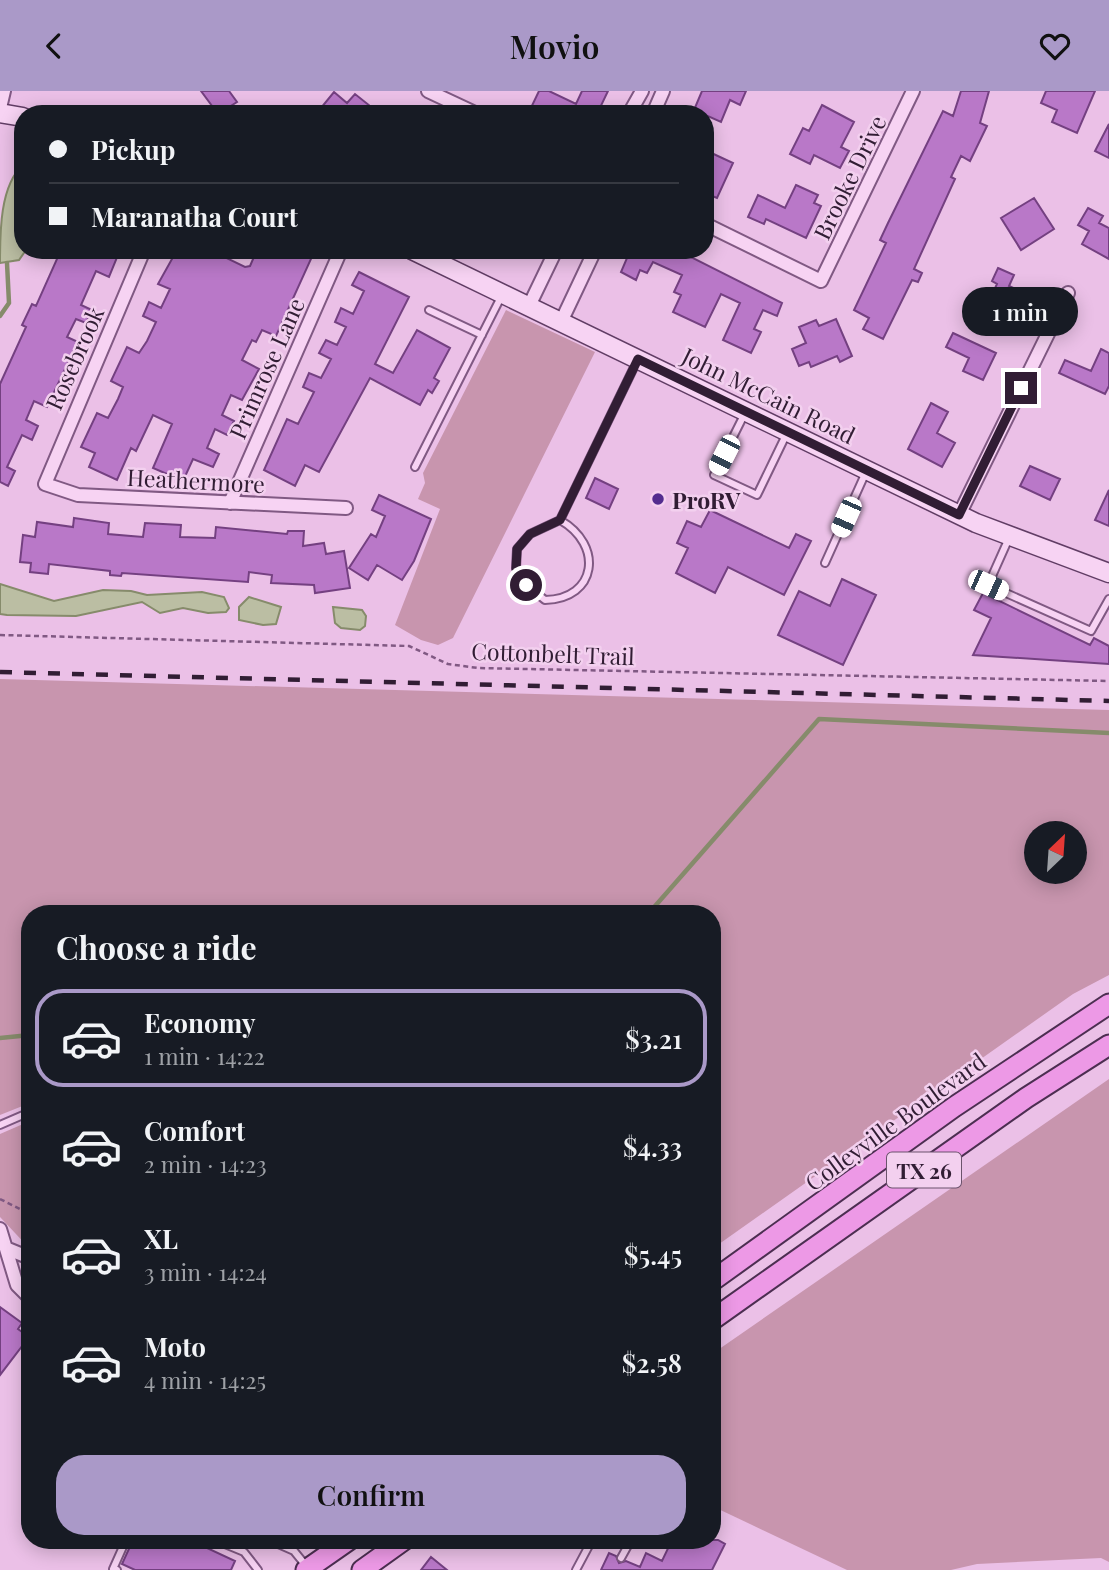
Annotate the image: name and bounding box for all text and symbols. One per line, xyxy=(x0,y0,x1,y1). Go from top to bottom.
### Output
text: Movio xyxy=(510,24,599,67)
icon: back xyxy=(35,27,73,65)
icon: heart xyxy=(1036,27,1074,65)
street label: Brooke Drive xyxy=(806,110,892,244)
text: Pickup xyxy=(91,132,175,167)
text: Maranatha Court xyxy=(91,199,298,234)
callout: 1 min xyxy=(963,287,1079,335)
street label: Primrose Lane xyxy=(221,293,311,443)
text: 1 min xyxy=(992,296,1048,327)
street label: Rosebrook xyxy=(38,301,111,414)
street label: John McCain Road xyxy=(676,339,861,450)
route end xyxy=(1005,372,1037,404)
car xyxy=(706,432,743,478)
street label: Heathermore xyxy=(126,461,266,499)
place label: ProRV xyxy=(672,484,741,515)
marker: ProRV xyxy=(650,491,666,507)
car xyxy=(828,494,865,540)
car xyxy=(965,567,1012,603)
route start xyxy=(510,569,542,601)
street label: Cottonbelt Trail xyxy=(471,635,636,671)
north arrow xyxy=(1024,821,1087,884)
map controls xyxy=(1024,821,1087,884)
text: Choose a ride xyxy=(56,925,257,968)
text: Economy xyxy=(144,1005,255,1040)
icon: car xyxy=(60,1007,123,1070)
text: $3.21 xyxy=(625,1021,682,1056)
text: 1 min · 14:22 xyxy=(144,1040,265,1071)
street label: Colleyville Boulevard xyxy=(798,1045,992,1197)
text: Comfort xyxy=(144,1113,245,1148)
icon: car xyxy=(60,1115,123,1178)
text: $4.33 xyxy=(623,1129,682,1164)
text: 2 min · 14:23 xyxy=(144,1148,267,1179)
road number: TX 26 xyxy=(887,1153,961,1187)
text: XL xyxy=(144,1221,178,1256)
icon: car xyxy=(60,1223,123,1286)
text: $5.45 xyxy=(624,1237,682,1272)
text: 3 min · 14:24 xyxy=(144,1256,267,1287)
text: Moto xyxy=(144,1329,206,1364)
icon: car xyxy=(60,1331,123,1394)
text: $2.58 xyxy=(622,1345,682,1380)
text: 4 min · 14:25 xyxy=(144,1364,266,1395)
button: Confirm xyxy=(56,1455,686,1535)

